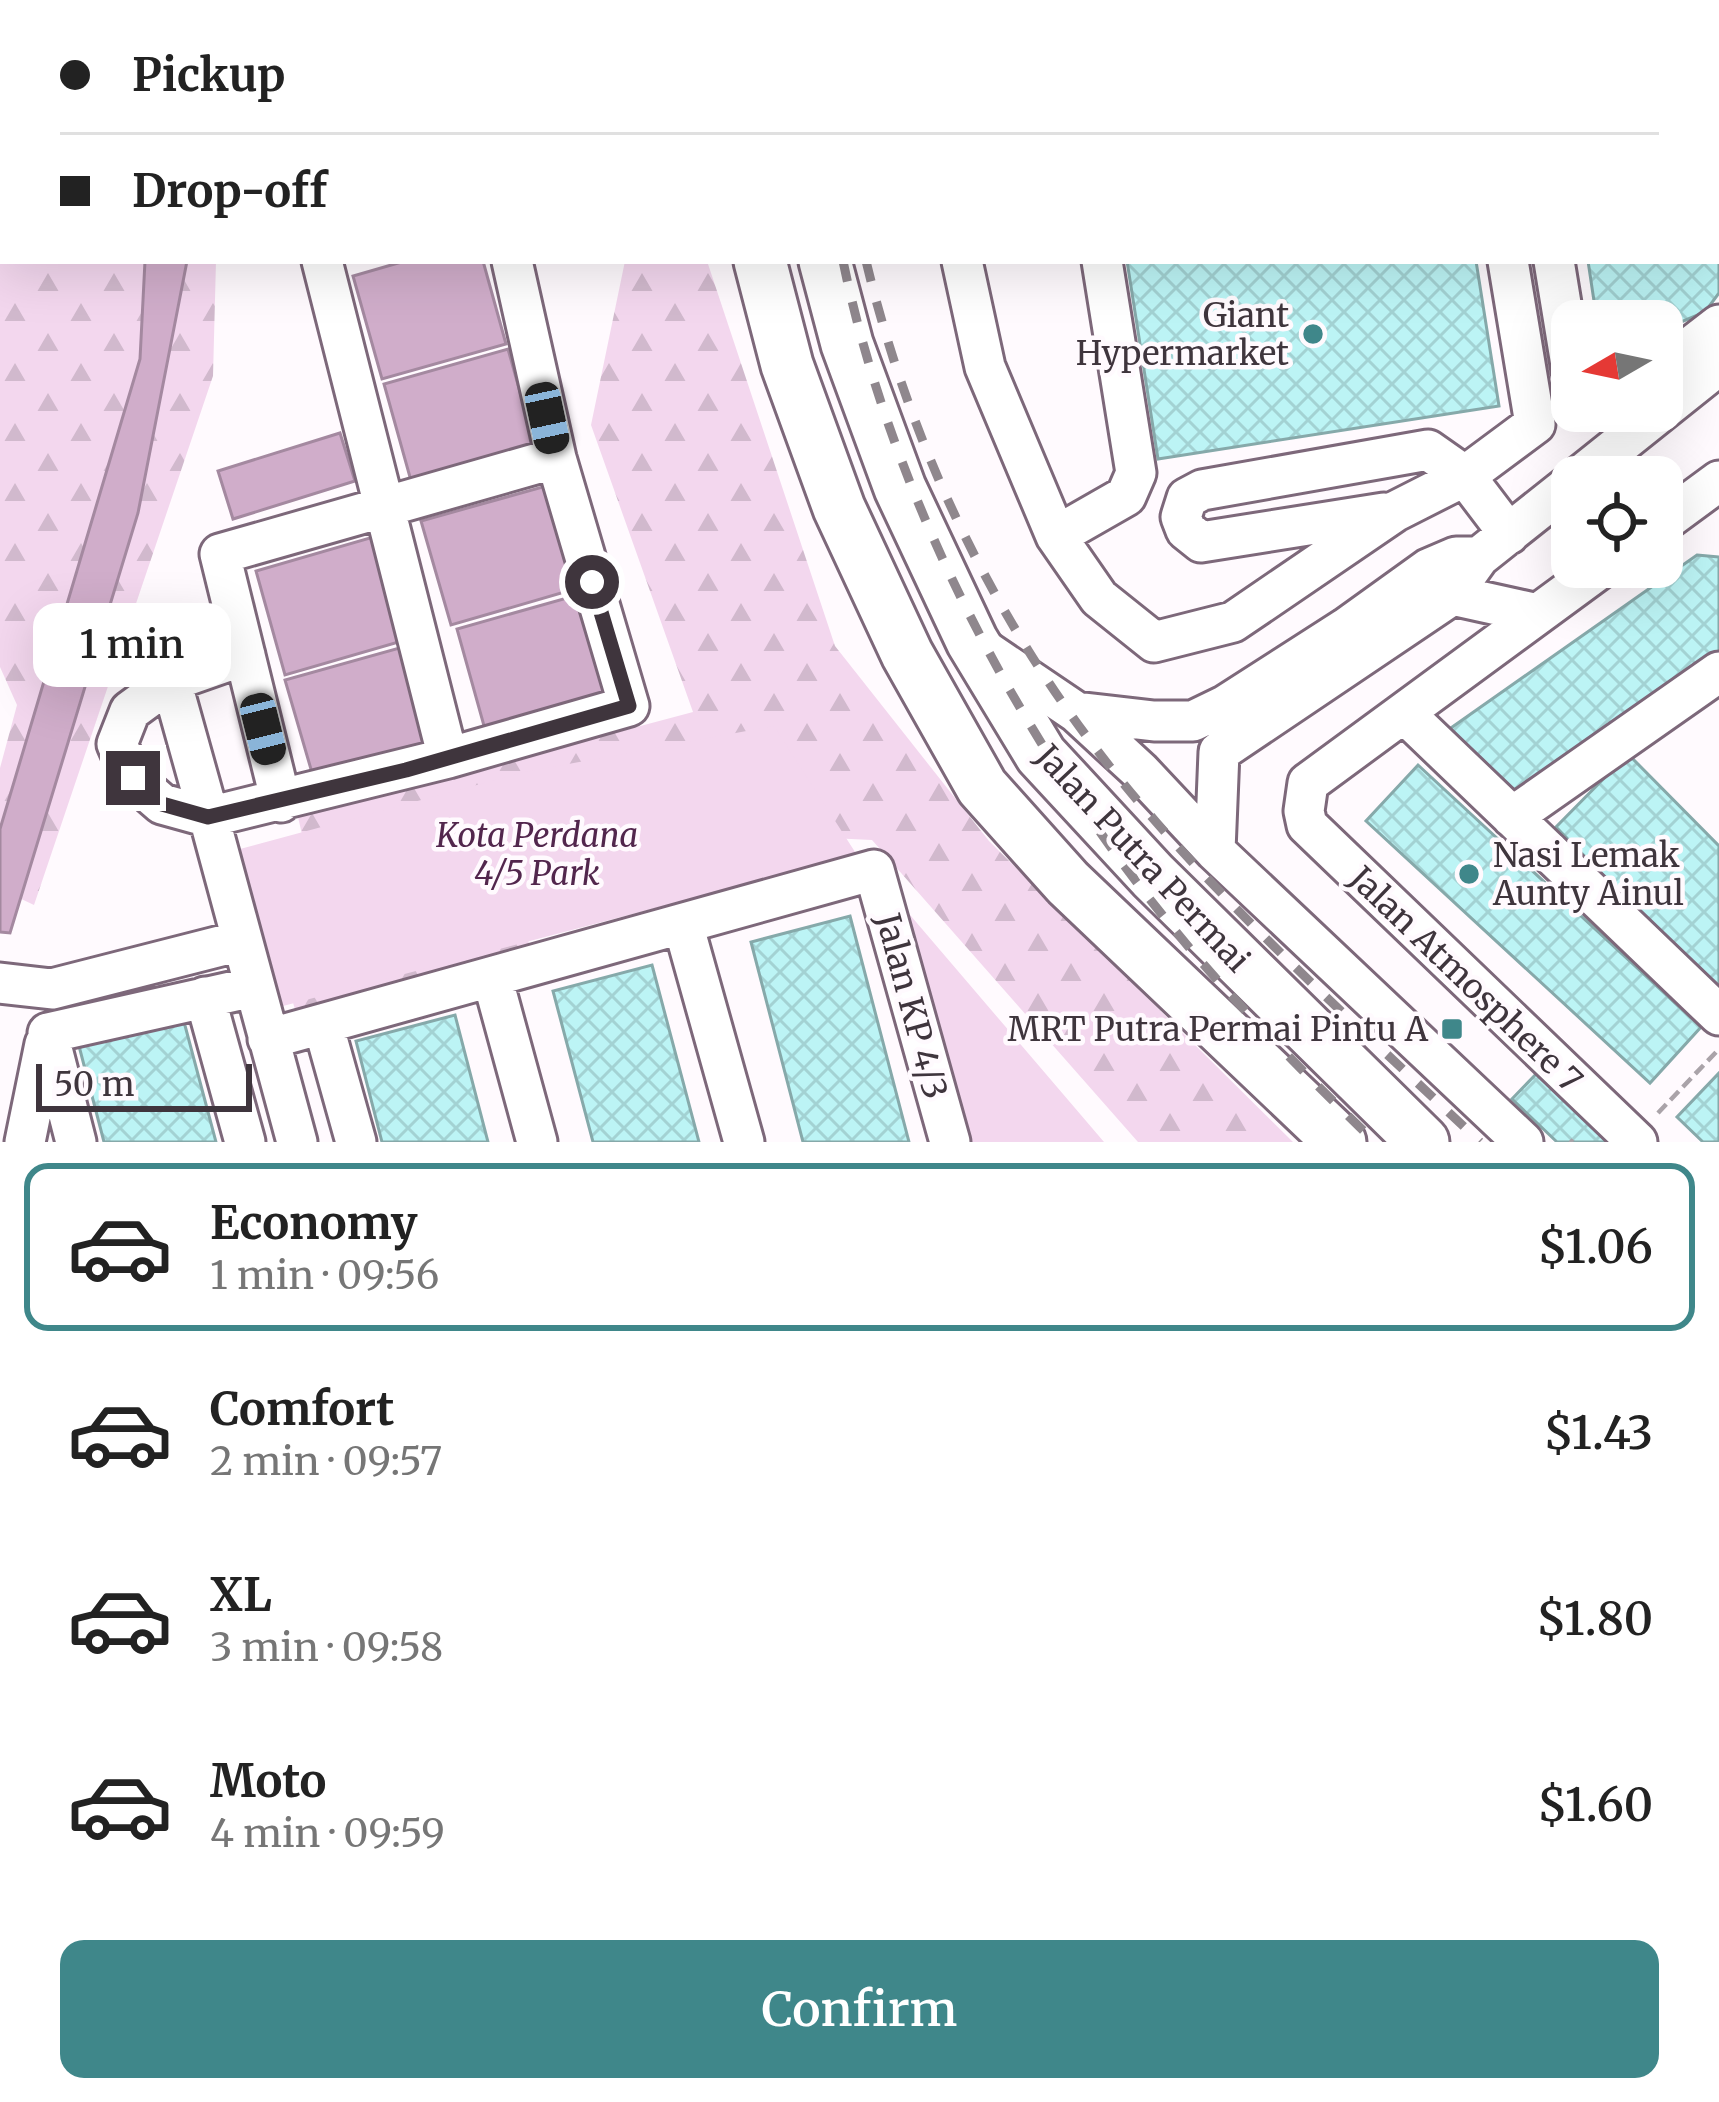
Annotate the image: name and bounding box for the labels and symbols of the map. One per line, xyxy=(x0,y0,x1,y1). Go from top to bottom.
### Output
place label: Giant Hypermarket xyxy=(1076,295,1289,374)
north arrow xyxy=(1551,300,1683,432)
marker: Giant Hypermarket xyxy=(1300,321,1326,347)
car xyxy=(522,379,572,457)
route start xyxy=(565,555,619,609)
callout: 1 min xyxy=(34,604,232,688)
car xyxy=(237,690,289,768)
street label: Jalan Putra Permai xyxy=(1026,736,1258,980)
route end xyxy=(106,751,160,805)
park label: Kota Perdana 4/5 Park xyxy=(435,815,638,894)
place label: Nasi Lemak Aunty Ainul xyxy=(1492,835,1684,914)
street label: Jalan Atmosphere 7 xyxy=(1340,857,1590,1101)
marker: Nasi Lemak Aunty Ainul xyxy=(1456,861,1482,887)
street label: Jalan KP 4/3 xyxy=(867,908,956,1103)
place label: MRT Putra Permai Pintu A xyxy=(1008,1009,1429,1050)
marker: MRT Putra Permai Pintu A xyxy=(1439,1016,1465,1042)
scale bar xyxy=(36,1058,252,1111)

